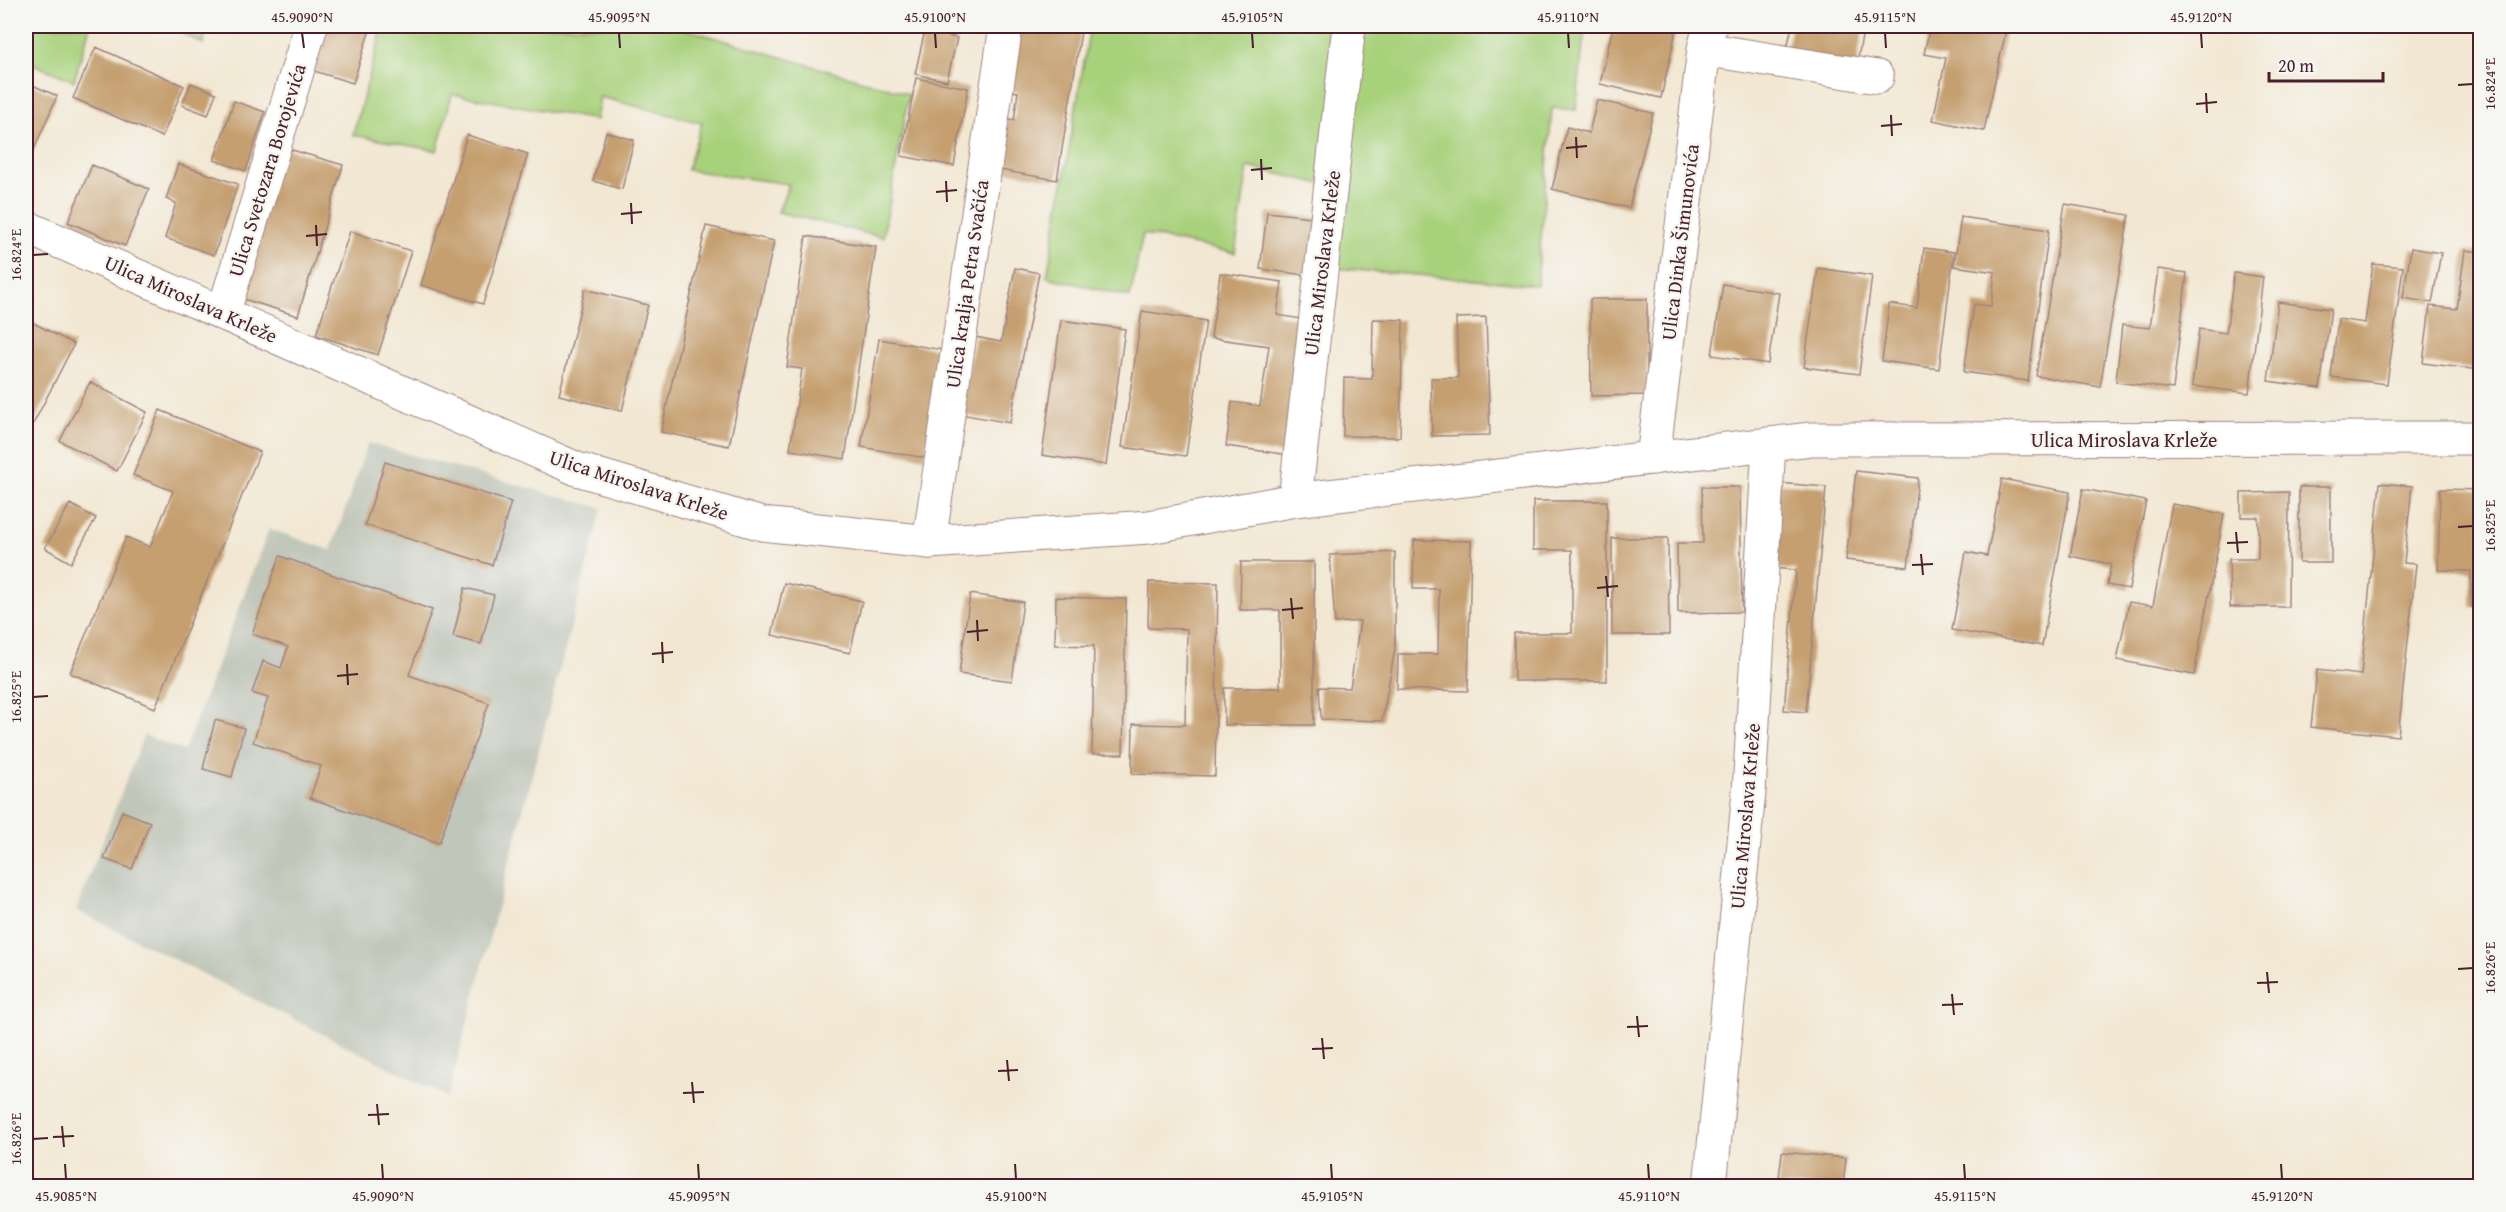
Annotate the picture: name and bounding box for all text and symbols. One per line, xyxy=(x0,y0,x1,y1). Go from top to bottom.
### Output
text: 45.9090°N xyxy=(271,6,333,27)
text: 45.9095°N xyxy=(588,6,650,27)
text: 45.9100°N xyxy=(904,6,966,27)
text: 45.9105°N xyxy=(1221,6,1283,27)
text: 45.9110°N xyxy=(1537,6,1599,27)
text: 45.9115°N xyxy=(1854,6,1916,27)
text: 45.9120°N xyxy=(2170,6,2232,27)
scale bar xyxy=(2269,45,2383,83)
text: 20 m xyxy=(2278,52,2314,79)
text: 16.824°E xyxy=(2479,57,2500,110)
street label: Ulica Svetozara Borojevića xyxy=(220,59,313,280)
street label: Ulica Dinka Šimunovića xyxy=(1653,142,1706,342)
street label: Ulica Miroslava Krleže xyxy=(1296,169,1347,357)
street label: Ulica kralja Petra Svačića xyxy=(938,177,996,390)
text: 16.824°E xyxy=(5,228,26,281)
street label: Ulica Miroslava Krleže xyxy=(100,247,282,350)
street label: Ulica Miroslava Krleže xyxy=(2031,425,2217,454)
street label: Ulica Miroslava Krleže xyxy=(546,442,732,527)
text: 16.825°E xyxy=(2479,499,2500,552)
text: 16.825°E xyxy=(5,670,26,723)
street label: Ulica Miroslava Krleže xyxy=(1722,722,1767,910)
text: 16.826°E xyxy=(2479,941,2500,994)
text: 16.826°E xyxy=(5,1112,26,1165)
text: 45.9085°N xyxy=(35,1185,97,1206)
text: 45.9090°N xyxy=(352,1185,414,1206)
text: 45.9095°N xyxy=(668,1185,730,1206)
text: 45.9100°N xyxy=(985,1185,1047,1206)
text: 45.9105°N xyxy=(1301,1185,1363,1206)
text: 45.9110°N xyxy=(1618,1185,1680,1206)
text: 45.9115°N xyxy=(1934,1185,1996,1206)
text: 45.9120°N xyxy=(2251,1185,2313,1206)

